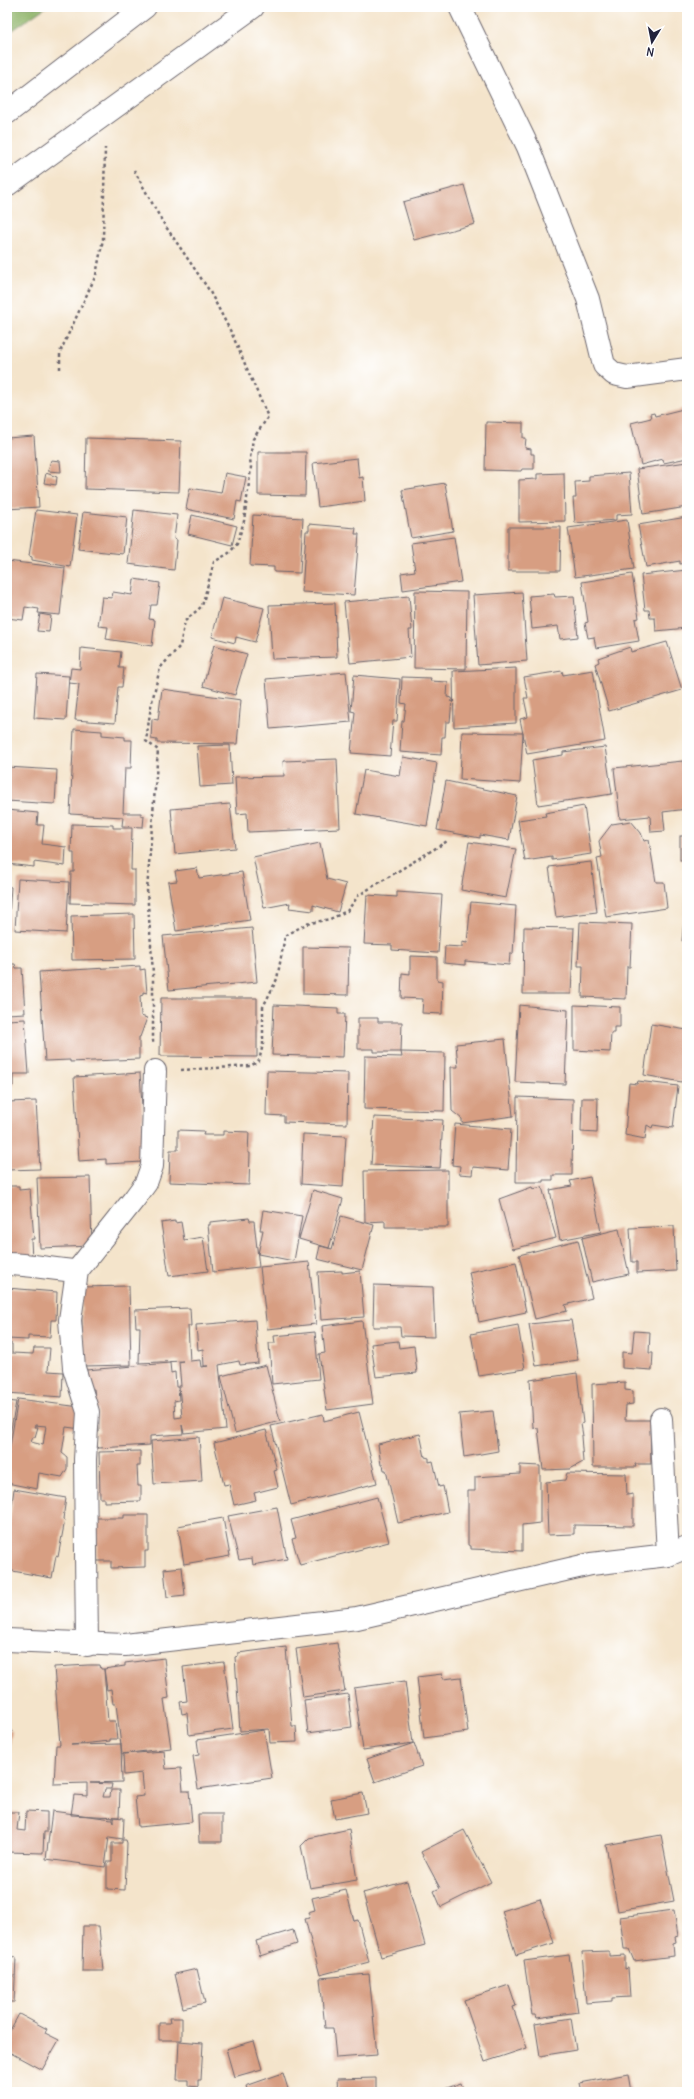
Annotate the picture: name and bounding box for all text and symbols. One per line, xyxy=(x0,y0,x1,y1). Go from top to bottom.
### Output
north arrow xyxy=(632,22,672,62)
text: N xyxy=(645,44,655,59)

